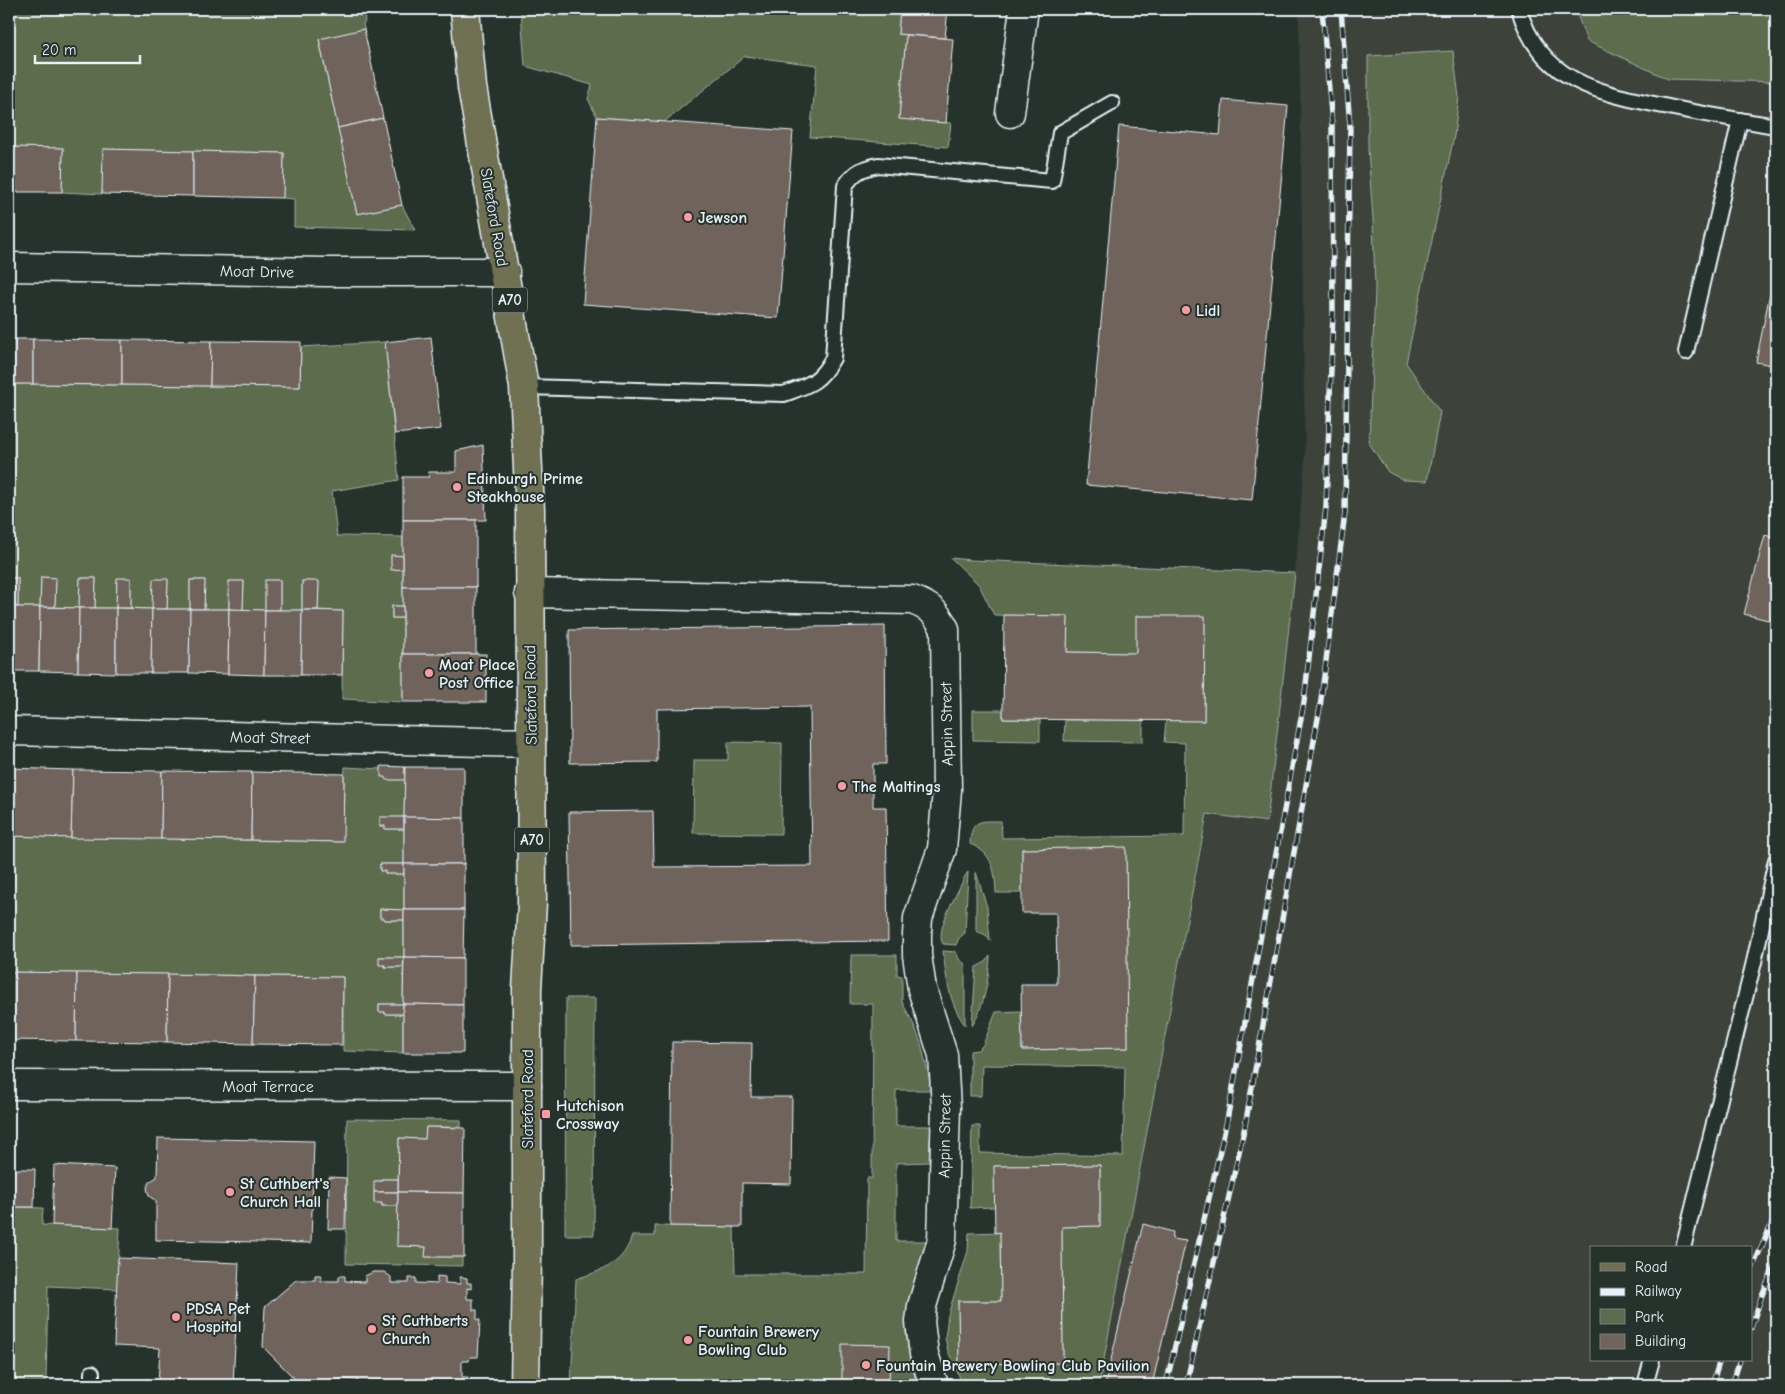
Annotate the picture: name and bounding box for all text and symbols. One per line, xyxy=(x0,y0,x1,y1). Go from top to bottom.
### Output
scale bar xyxy=(35,32,140,64)
text: 20 m xyxy=(42,41,76,59)
street label: Slateford Road xyxy=(477,167,512,268)
place label: Jewson xyxy=(698,209,747,227)
marker: Jewson xyxy=(682,211,694,223)
street label: Moat Drive xyxy=(220,262,294,282)
road number: A70 xyxy=(492,288,528,312)
place label: Lidl xyxy=(1196,302,1220,320)
marker: Lidl xyxy=(1180,304,1192,316)
place label: Edinburgh Prime Steakhouse xyxy=(467,470,583,506)
marker: Edinburgh Prime Steakhouse xyxy=(451,481,463,493)
street label: Slateford Road xyxy=(521,645,541,745)
place label: Moat Place Post Office xyxy=(439,656,516,692)
marker: Moat Place Post Office xyxy=(423,667,435,679)
street label: Appin Street xyxy=(937,681,957,766)
street label: Moat Street xyxy=(230,728,311,748)
place label: The Maltings xyxy=(852,778,941,796)
marker: The Maltings xyxy=(836,780,848,792)
road number: A70 xyxy=(514,828,550,852)
street label: Slateford Road xyxy=(519,1049,537,1149)
street label: Moat Terrace xyxy=(222,1078,314,1096)
street label: Appin Street xyxy=(935,1093,955,1178)
place label: Hutchison Crossway xyxy=(556,1097,624,1133)
marker: Hutchison Crossway xyxy=(540,1108,552,1120)
place label: St Cuthbert's Church Hall xyxy=(240,1175,330,1211)
marker: St Cuthbert's Church Hall xyxy=(224,1186,236,1198)
legend xyxy=(1590,1246,1752,1362)
text: Road xyxy=(1635,1258,1667,1276)
text: Railway xyxy=(1635,1282,1682,1300)
place label: PDSA Pet Hospital xyxy=(186,1300,251,1336)
text: Park xyxy=(1635,1308,1664,1326)
marker: PDSA Pet Hospital xyxy=(170,1311,182,1323)
place label: St Cuthberts Church xyxy=(382,1312,468,1348)
marker: St Cuthberts Church xyxy=(366,1323,378,1335)
place label: Fountain Brewery Bowling Club xyxy=(698,1323,820,1359)
text: Building xyxy=(1635,1332,1686,1350)
marker: Fountain Brewery Bowling Club xyxy=(682,1334,694,1346)
place label: Fountain Brewery Bowling Club Pavilion xyxy=(876,1357,1150,1375)
marker: Fountain Brewery Bowling Club Pavilion xyxy=(860,1359,872,1371)

